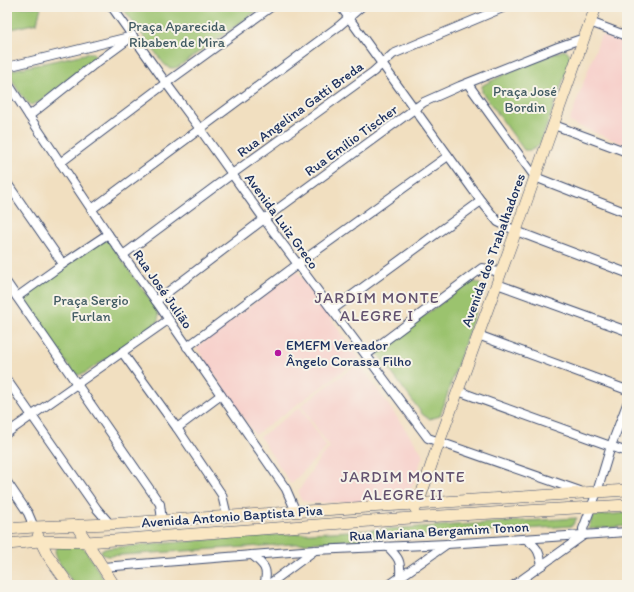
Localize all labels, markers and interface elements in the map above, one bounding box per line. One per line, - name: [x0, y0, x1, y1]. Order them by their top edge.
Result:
- park label: Praça Aparecida Ribaben de Mira: [128, 18, 227, 51]
- street label: Rua Angelina Gatti Breda: [234, 57, 367, 161]
- park label: Praça José Bordin: [493, 83, 557, 116]
- street label: Rua Emílio Tischer: [301, 101, 402, 180]
- street label: Avenida Luiz Greco: [241, 170, 322, 273]
- street label: Avenida dos Trabalhadores: [458, 171, 529, 329]
- street label: Rua José Julião: [129, 247, 196, 332]
- district label: JARDIM MONTE ALEGRE I: [315, 288, 439, 325]
- park label: Praça Sergio Furlan: [53, 292, 129, 325]
- place label: EMEFM Vereador Ângelo Corassa Filho: [286, 337, 411, 370]
- marker: EMEFM Vereador Ângelo Corassa Filho: [273, 348, 283, 358]
- district label: JARDIM MONTE ALEGRE II: [341, 467, 465, 504]
- street label: Avenida Antonio Baptista Piva: [141, 502, 323, 531]
- street label: Rua Mariana Bergamim Tonon: [349, 518, 530, 545]

